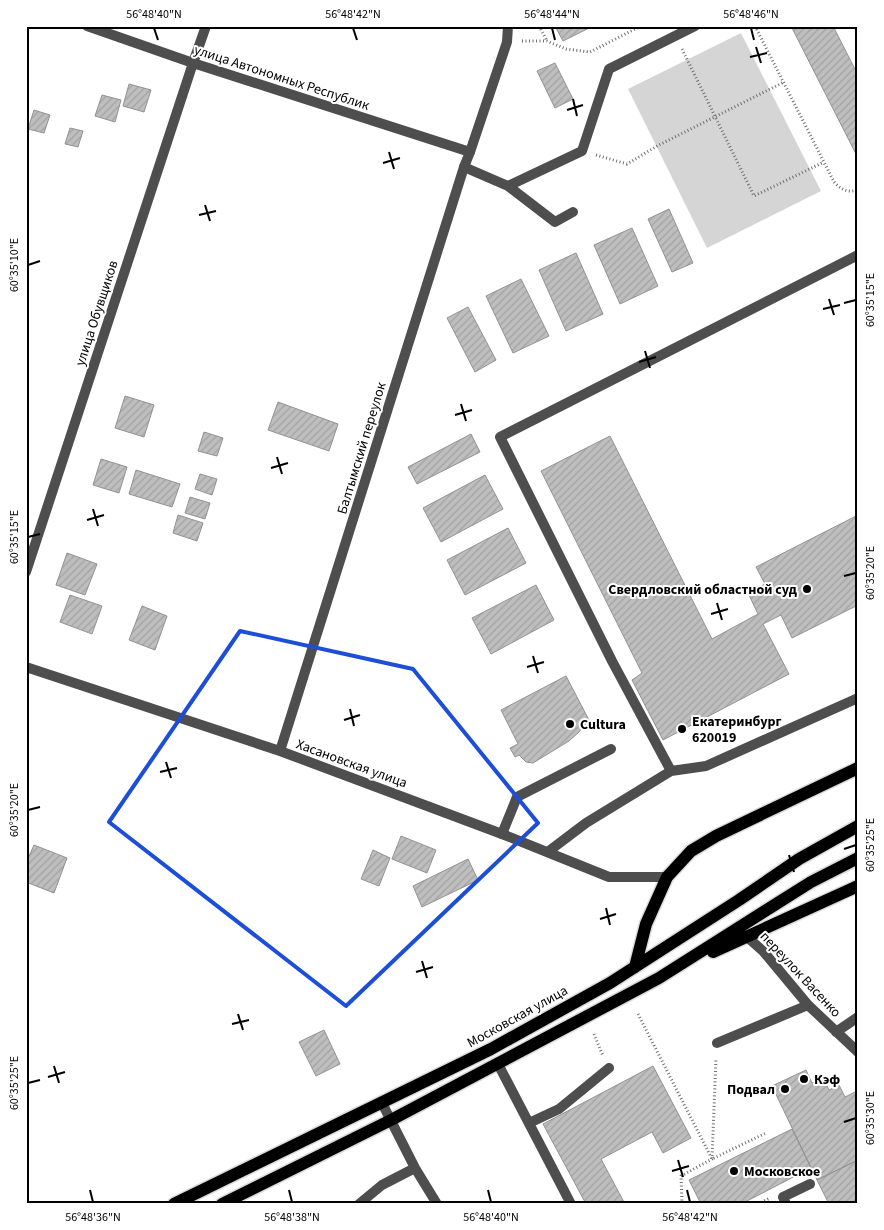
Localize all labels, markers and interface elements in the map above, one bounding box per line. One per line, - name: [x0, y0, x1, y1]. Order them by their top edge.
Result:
- text: 56°48'40"N: [126, 6, 182, 23]
- text: 56°48'42"N: [325, 6, 381, 23]
- text: 56°48'44"N: [524, 6, 580, 23]
- text: 56°48'46"N: [723, 6, 779, 23]
- street label: улица Автономных Республик: [191, 40, 372, 116]
- text: 60°35'10"E: [6, 238, 23, 292]
- street label: улица Обувщиков: [70, 258, 123, 369]
- text: 60°35'15"E: [862, 273, 879, 327]
- street label: Балтымский переулок: [332, 380, 392, 517]
- text: 60°35'15"E: [6, 510, 23, 564]
- text: 60°35'20"E: [862, 546, 879, 600]
- place label: Свердловский областной суд: [608, 580, 798, 600]
- marker: Свердловский областной суд: [801, 583, 813, 595]
- place label: Екатеринбург 620019: [692, 712, 782, 748]
- place label: Cultura: [580, 715, 626, 735]
- marker: Cultura: [564, 718, 576, 730]
- marker: Екатеринбург 620019: [676, 723, 688, 735]
- street label: Хасановская улица: [293, 735, 410, 793]
- text: 60°35'20"E: [6, 783, 23, 837]
- text: 60°35'25"E: [862, 818, 879, 872]
- street label: переулок Васенко: [755, 927, 845, 1022]
- street label: Московская улица: [463, 981, 572, 1053]
- text: 60°35'25"E: [6, 1056, 23, 1110]
- place label: Кэф: [814, 1070, 840, 1090]
- marker: Кэф: [798, 1073, 810, 1085]
- place label: Подвал: [727, 1080, 775, 1100]
- marker: Подвал: [779, 1083, 791, 1095]
- text: 60°35'30"E: [862, 1091, 879, 1145]
- place label: Московское: [744, 1162, 820, 1182]
- marker: Московское: [728, 1165, 740, 1177]
- text: 56°48'36"N: [65, 1209, 121, 1226]
- text: 56°48'38"N: [264, 1209, 320, 1226]
- text: 56°48'40"N: [463, 1209, 519, 1226]
- text: 56°48'42"N: [662, 1209, 718, 1226]

